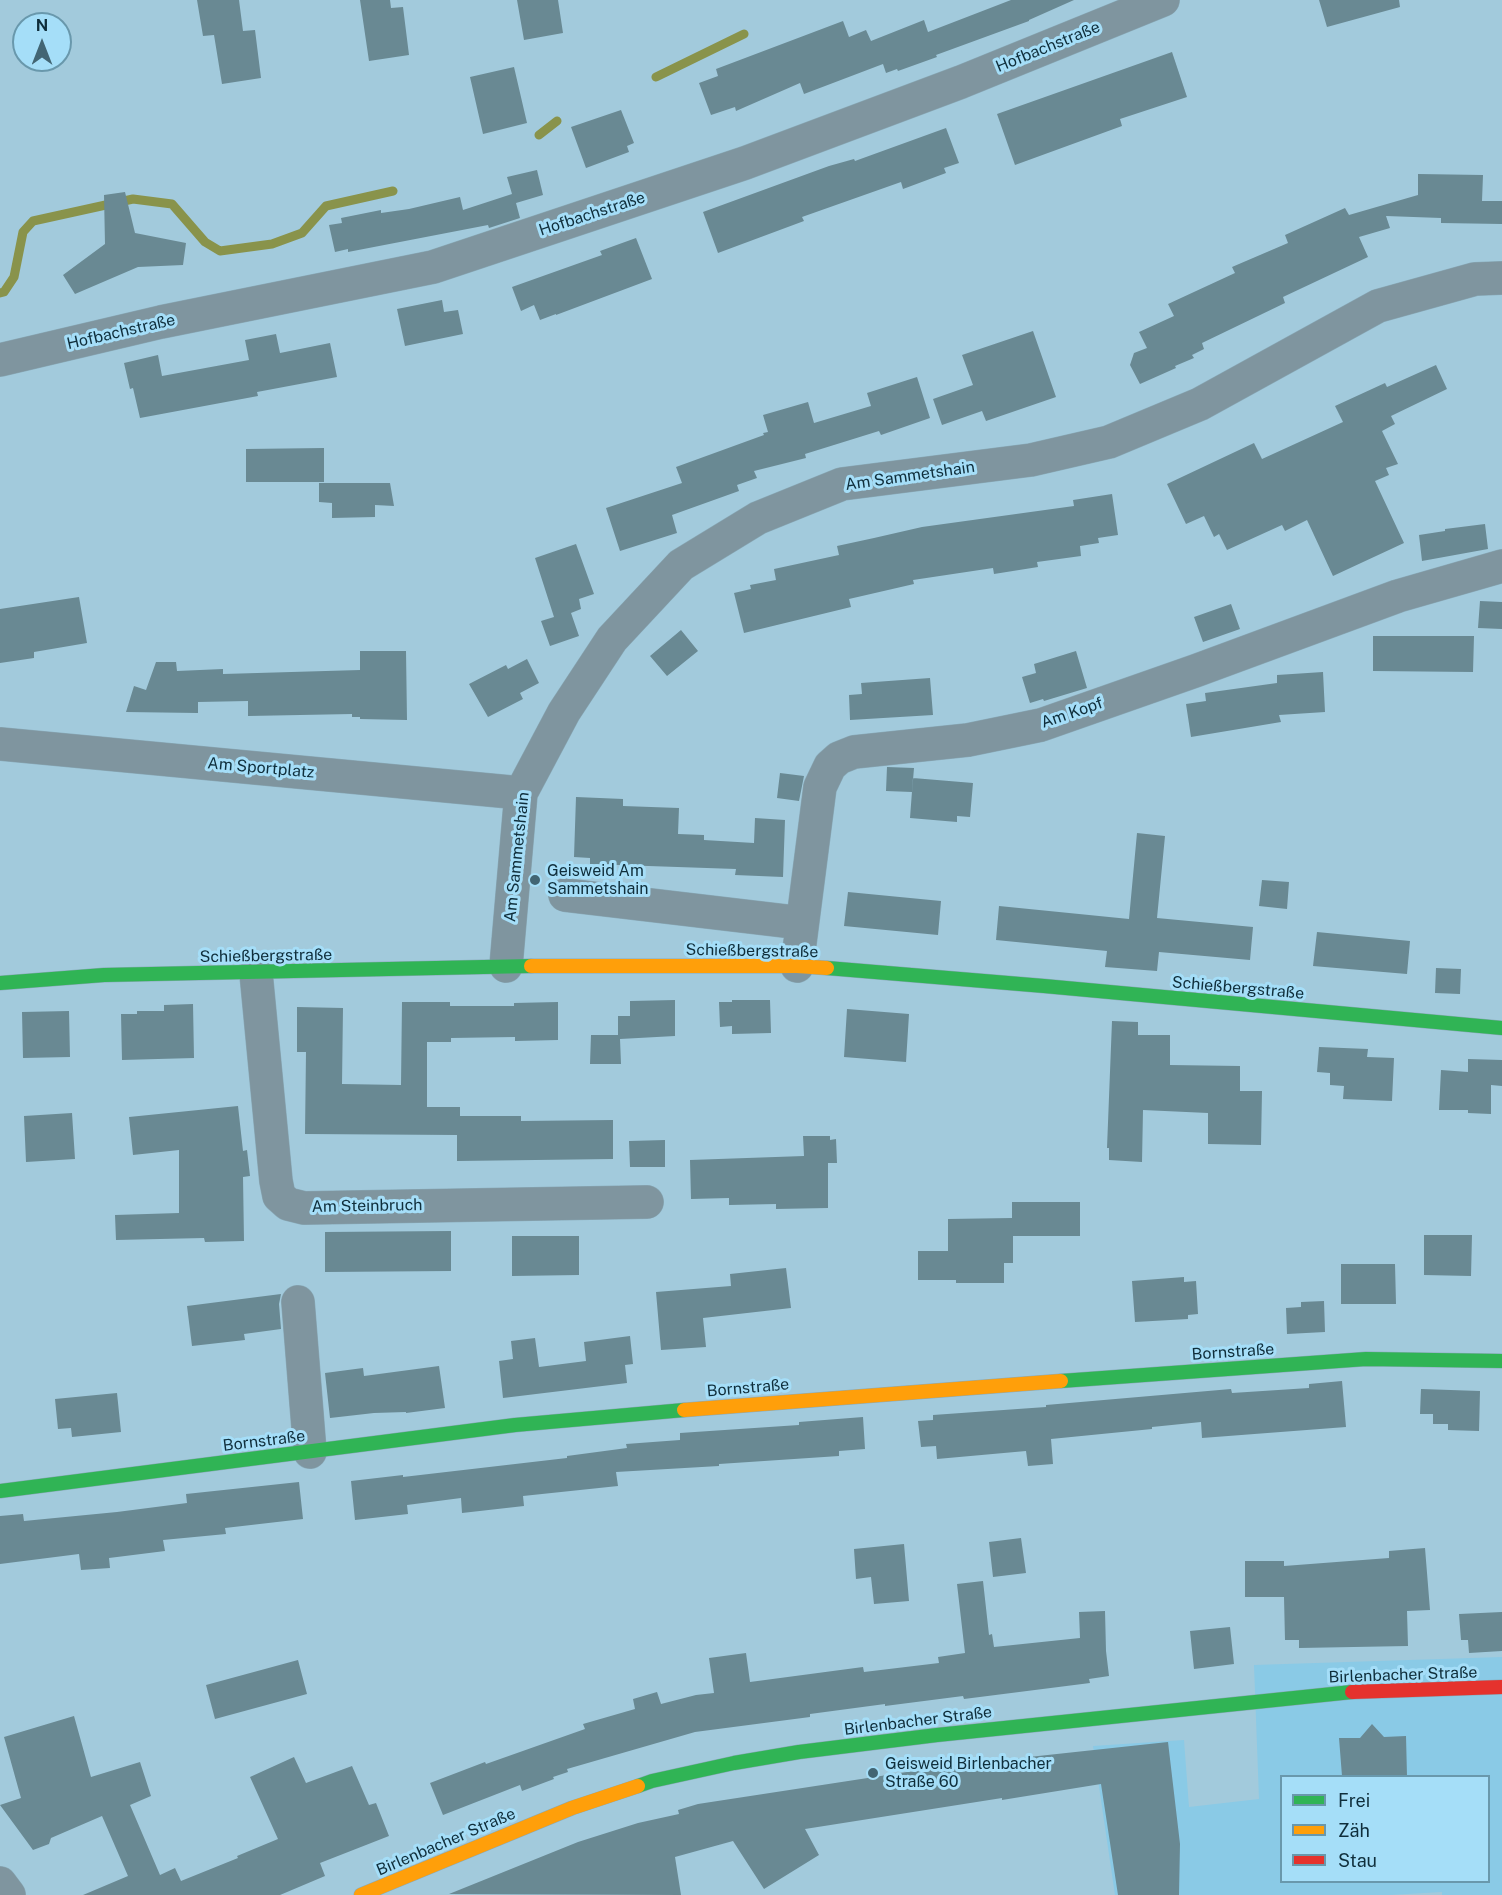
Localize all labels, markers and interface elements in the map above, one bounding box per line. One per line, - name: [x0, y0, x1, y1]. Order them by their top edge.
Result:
- north arrow: [12, 12, 72, 72]
- text: N: [36, 16, 48, 35]
- street label: Hofbachstraße: [993, 17, 1103, 77]
- street label: Hofbachstraße: [536, 188, 648, 240]
- street label: Hofbachstraße: [65, 310, 177, 354]
- street label: Am Sammetshain: [844, 457, 976, 495]
- street label: Am Kopf: [1039, 693, 1105, 733]
- street label: Am Sportplatz: [207, 754, 315, 782]
- street label: Am Sammetshain: [501, 791, 533, 923]
- place label: Geisweid Am Sammetshain: [547, 861, 649, 899]
- marker: Geisweid Am Sammetshain: [528, 873, 542, 887]
- street label: Schießbergstraße: [685, 940, 819, 962]
- street label: Schießbergstraße: [199, 945, 333, 967]
- street label: Schießbergstraße: [1171, 973, 1305, 1003]
- street label: Am Steinbruch: [311, 1195, 423, 1217]
- street label: Bornstraße: [1191, 1340, 1275, 1364]
- street label: Bornstraße: [706, 1375, 790, 1401]
- street label: Bornstraße: [222, 1426, 306, 1456]
- street label: Birlenbacher Straße: [1328, 1663, 1478, 1687]
- street label: Birlenbacher Straße: [843, 1702, 993, 1740]
- place label: Geisweid Birlenbacher Straße 60: [885, 1754, 1052, 1792]
- marker: Geisweid Birlenbacher Straße 60: [866, 1766, 880, 1780]
- legend: [1280, 1775, 1490, 1883]
- text: Frei: [1338, 1790, 1370, 1811]
- street label: Birlenbacher Straße: [374, 1804, 518, 1880]
- text: Zäh: [1338, 1820, 1370, 1841]
- text: Stau: [1338, 1850, 1377, 1871]

